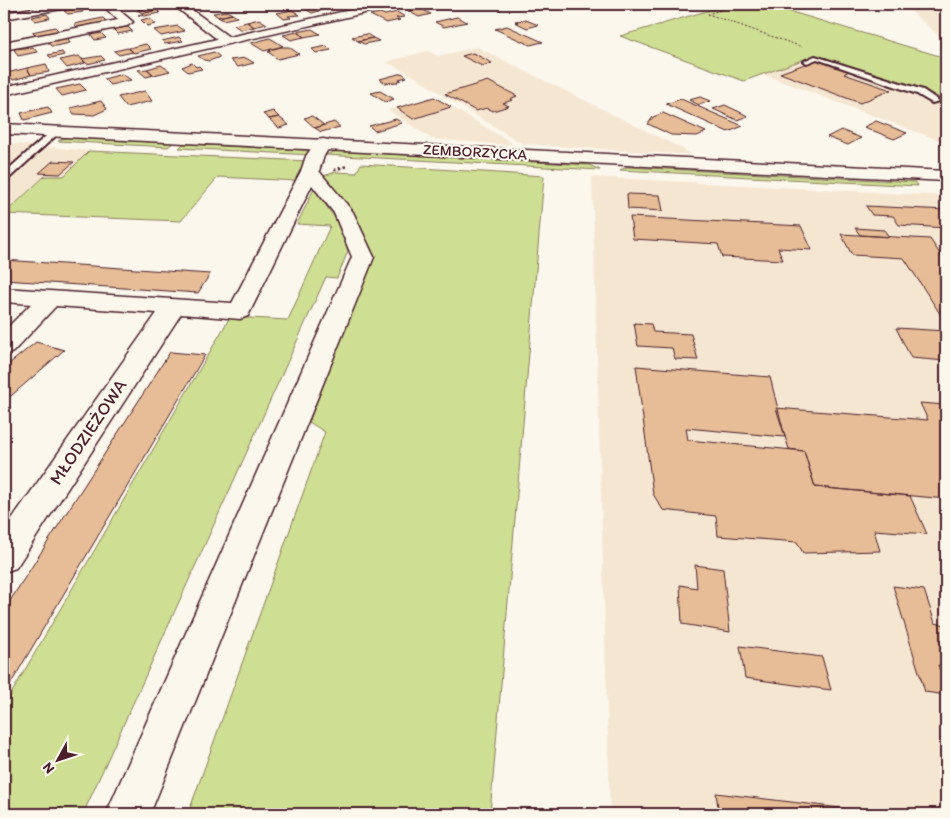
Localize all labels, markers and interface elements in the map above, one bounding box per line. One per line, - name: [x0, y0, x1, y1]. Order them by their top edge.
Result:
- street label: ZEMBORZYCKA: [422, 140, 528, 164]
- street label: MŁODZIEŻOWA: [45, 375, 132, 489]
- north arrow: [32, 736, 82, 786]
- text: N: [39, 759, 58, 777]

